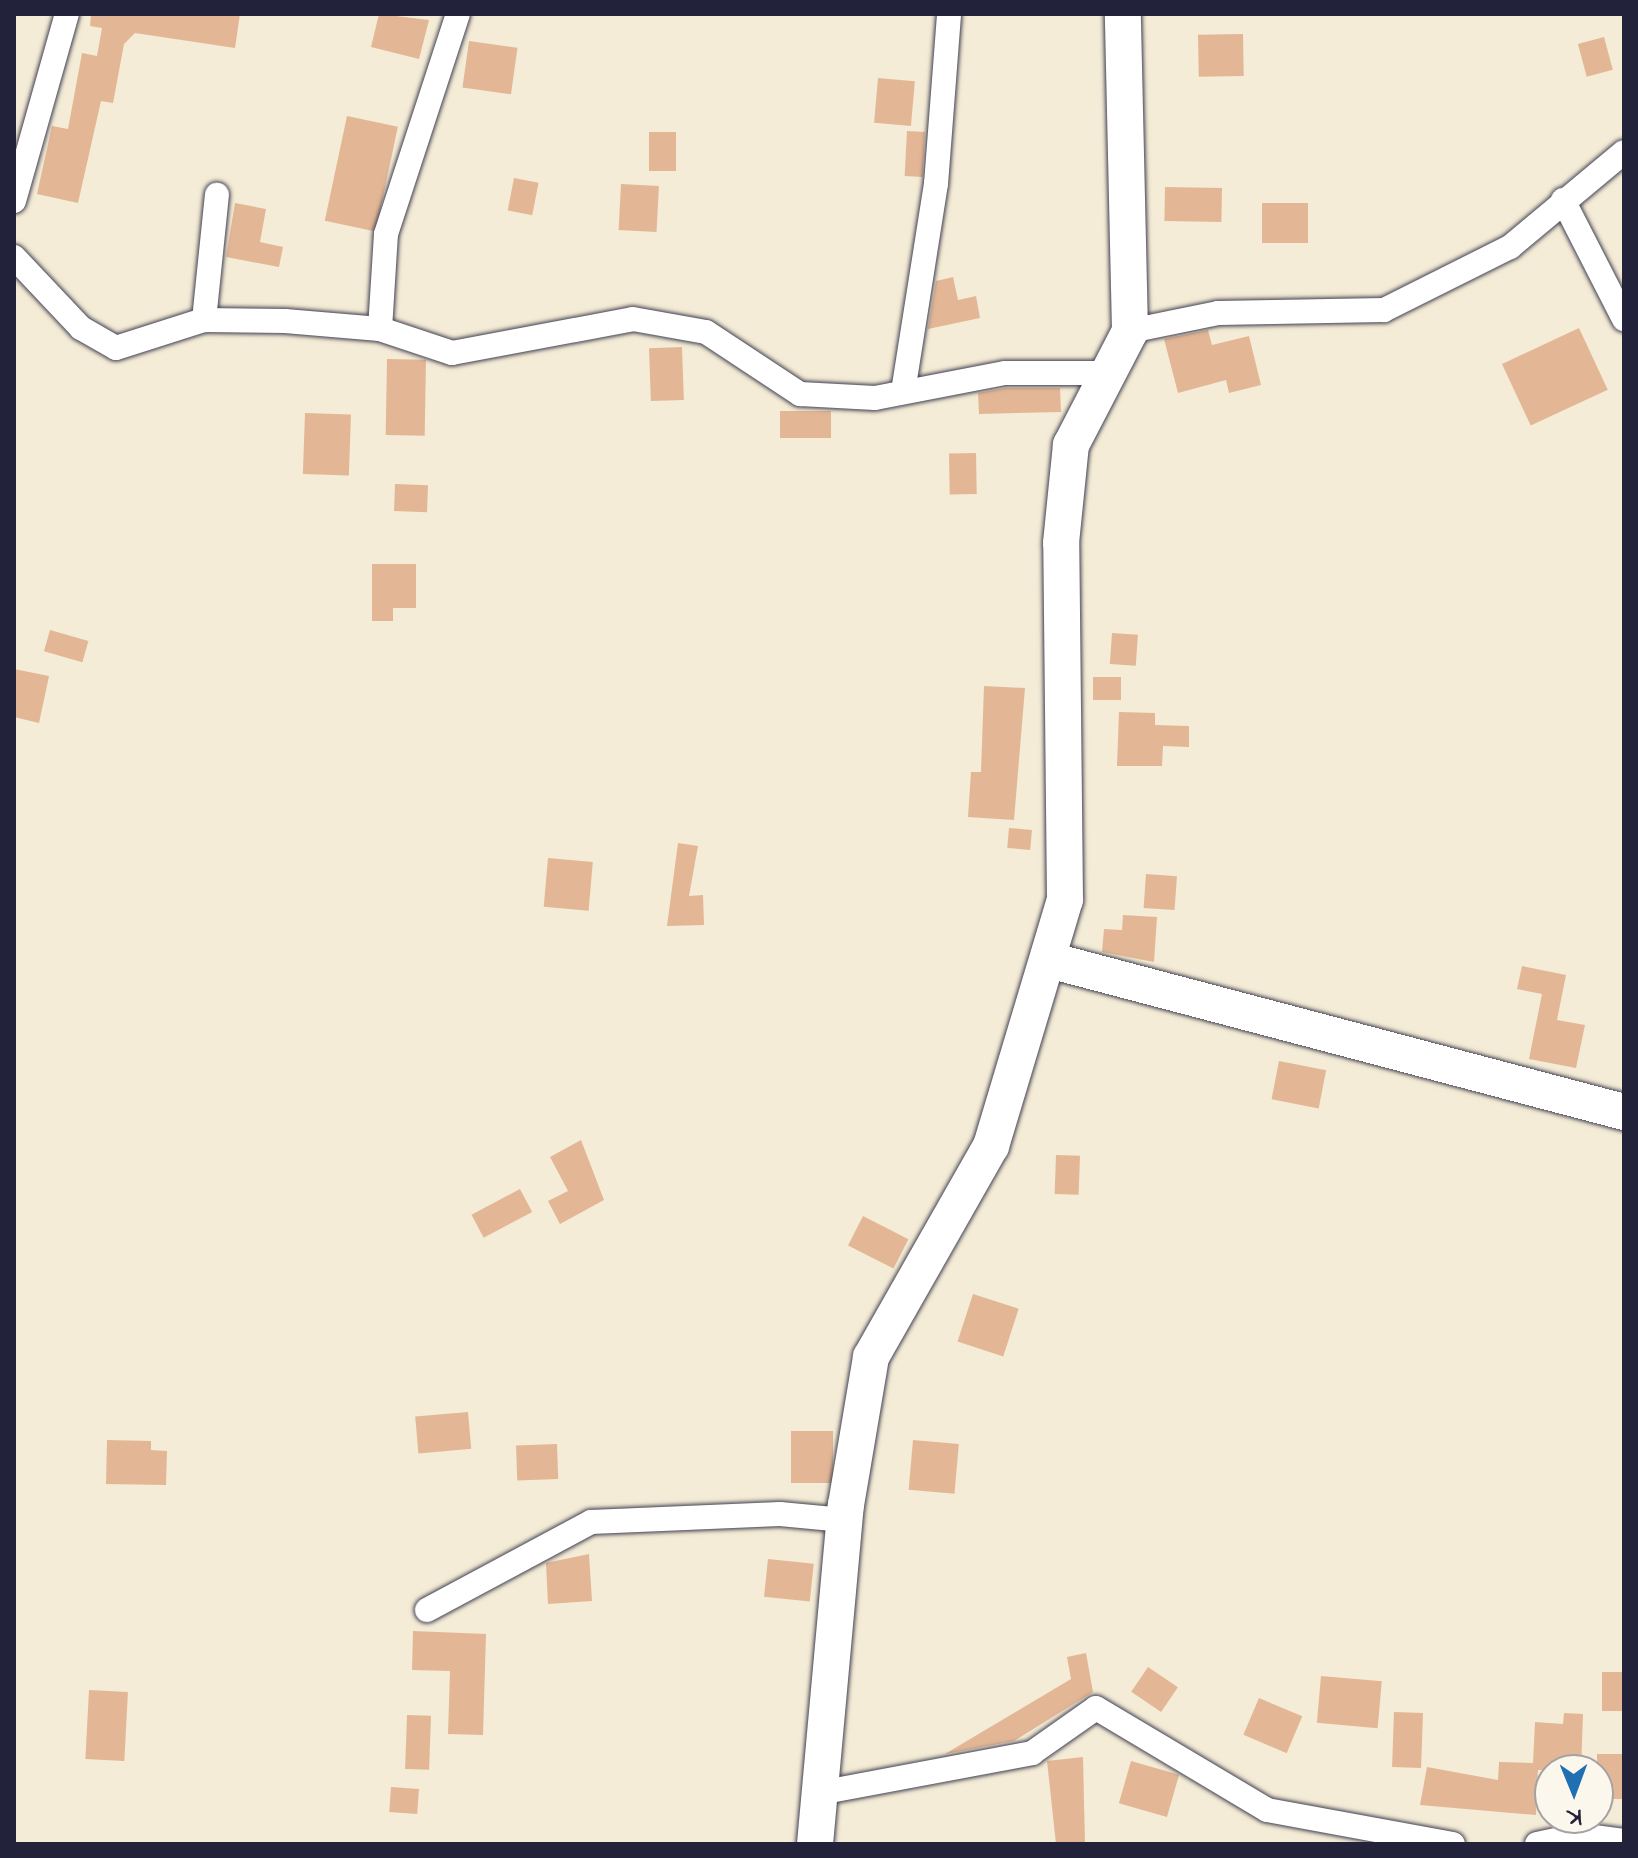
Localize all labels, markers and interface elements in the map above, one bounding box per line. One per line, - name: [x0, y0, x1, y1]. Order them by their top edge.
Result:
- north arrow: [1534, 1754, 1614, 1834]
- text: K: [1566, 1802, 1582, 1830]

